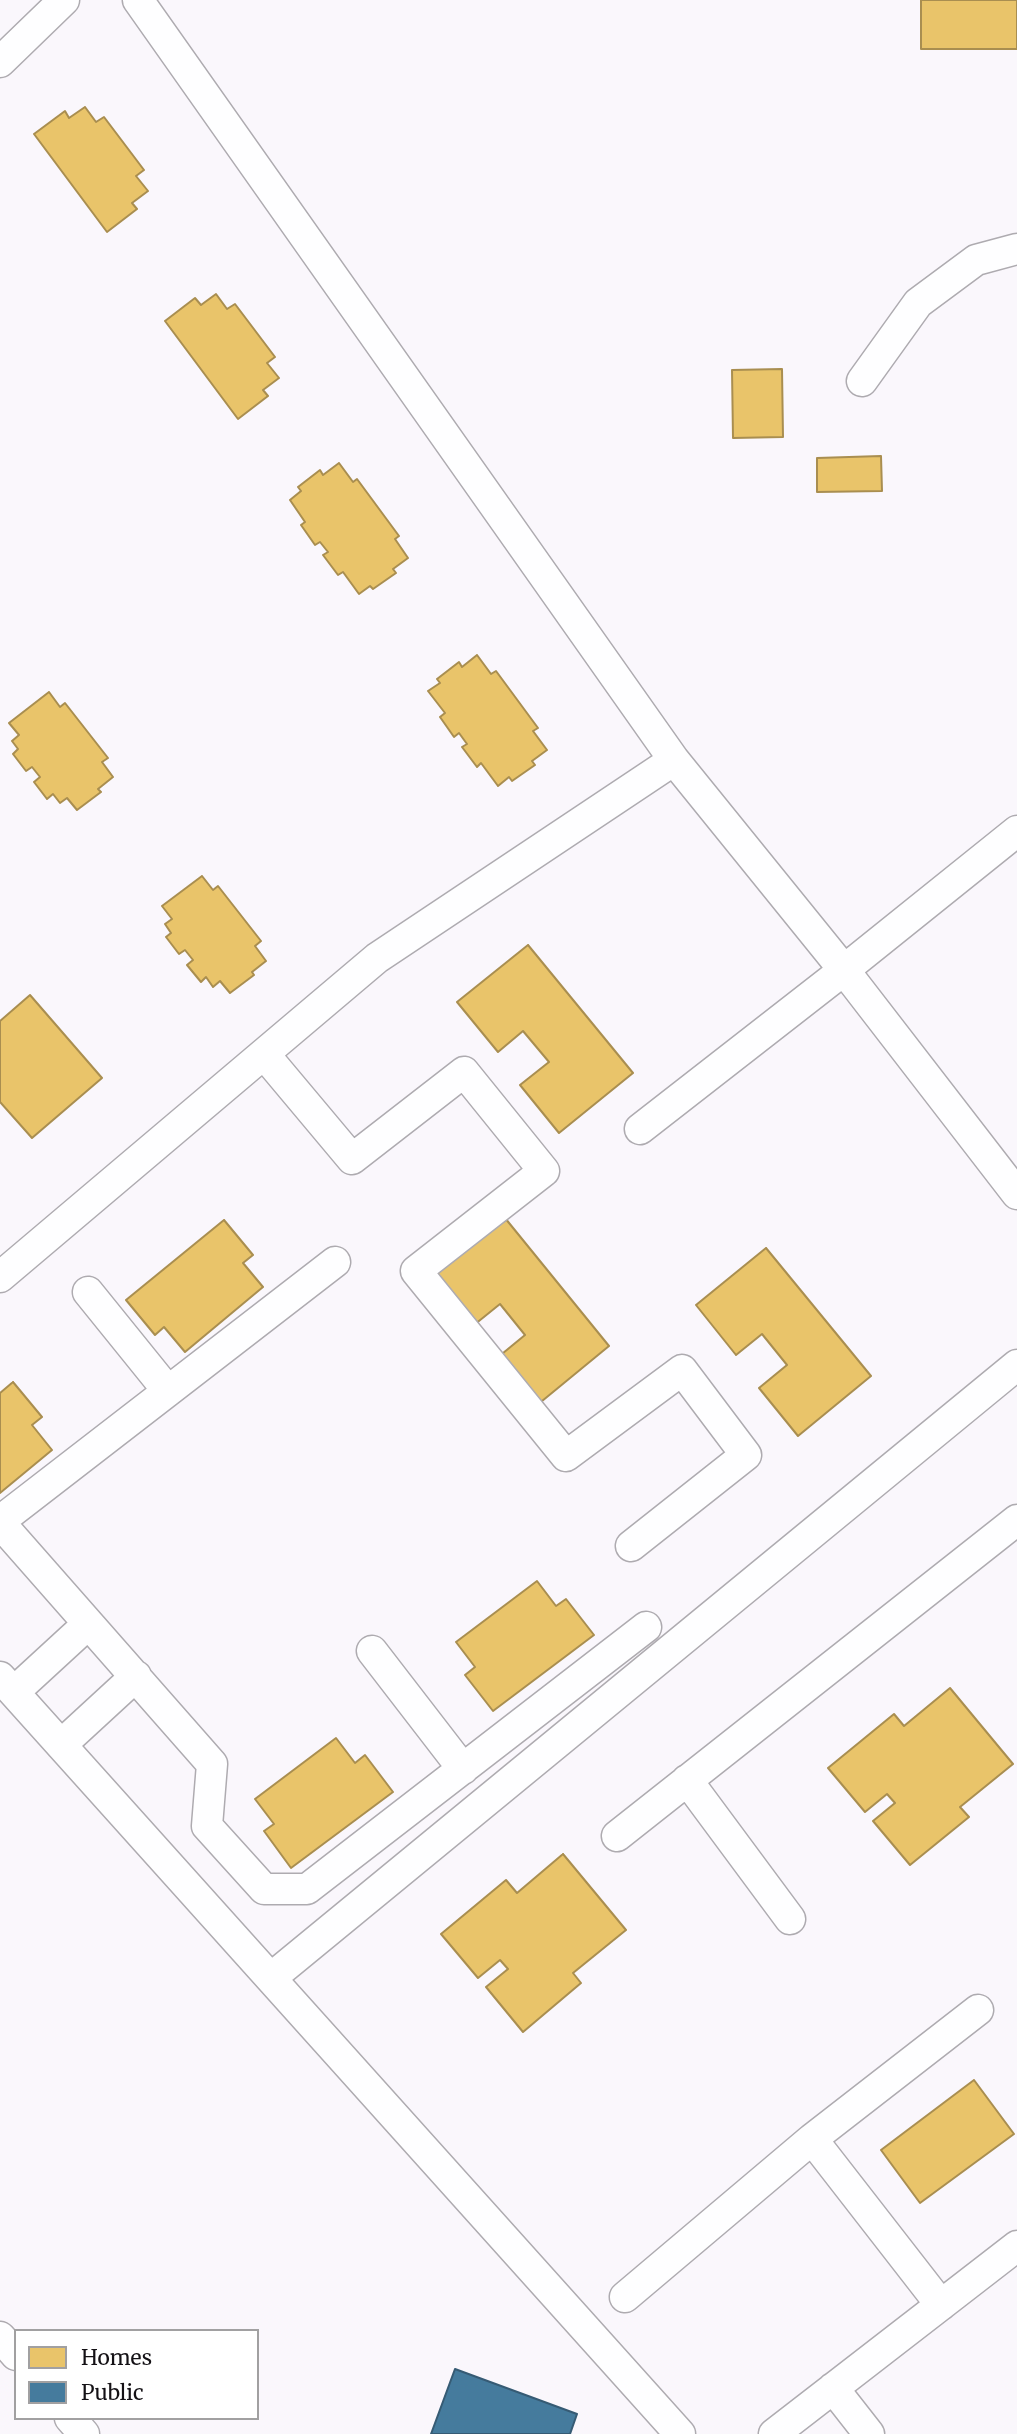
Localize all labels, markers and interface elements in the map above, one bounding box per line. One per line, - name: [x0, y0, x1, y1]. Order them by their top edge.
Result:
- legend: [14, 2329, 259, 2420]
- text: Homes: [81, 2344, 152, 2371]
- text: Public: [81, 2379, 144, 2406]

